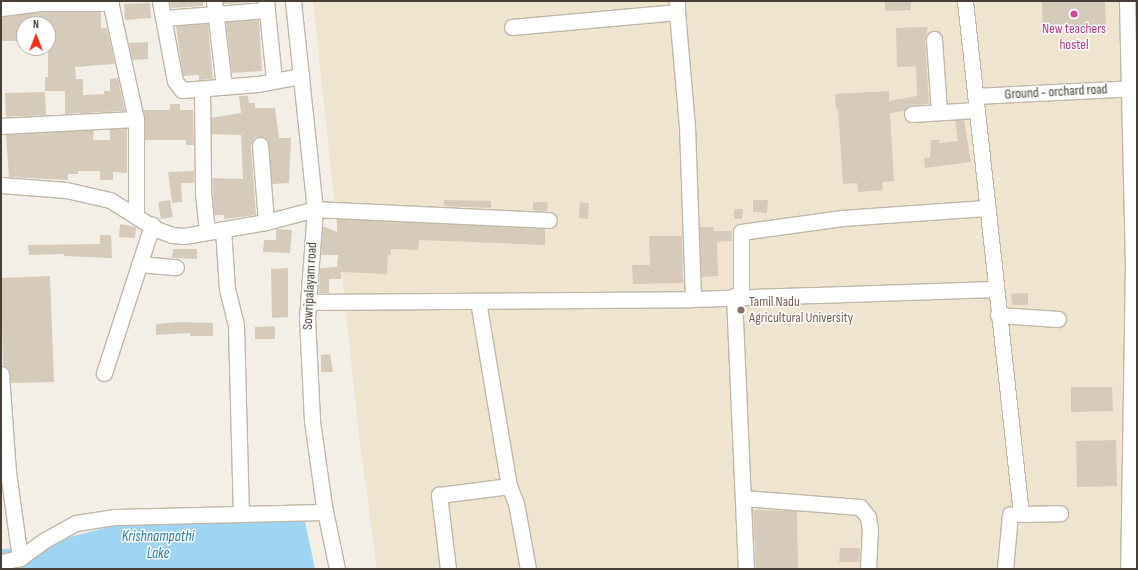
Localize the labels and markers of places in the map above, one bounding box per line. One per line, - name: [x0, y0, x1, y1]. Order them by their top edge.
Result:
- marker: New teachers hostel: [1069, 9, 1079, 19]
- place label: New teachers hostel: [1042, 21, 1106, 54]
- place label: Tamil Nadu Agricultural University: [749, 294, 853, 326]
- marker: Tamil Nadu Agricultural University: [736, 305, 746, 315]

